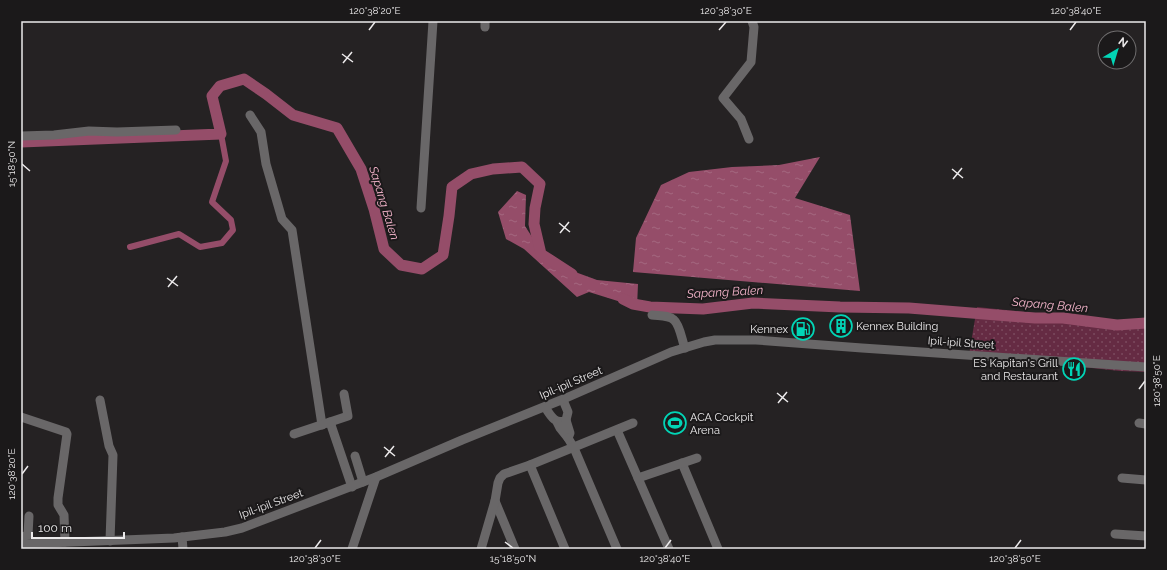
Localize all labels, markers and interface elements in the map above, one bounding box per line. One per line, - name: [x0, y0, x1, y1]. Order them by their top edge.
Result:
- text: 120°38'20"E: [349, 5, 401, 16]
- text: 120°38'30"E: [700, 5, 752, 16]
- text: 120°38'40"E: [1051, 5, 1101, 16]
- north arrow: [1097, 30, 1137, 70]
- text: N: [1116, 35, 1130, 50]
- text: 15°18'50"N: [6, 141, 17, 187]
- water label: Sapang Balen: [366, 163, 402, 242]
- water label: Sapang Balen: [685, 283, 764, 301]
- water label: Sapang Balen: [1010, 295, 1089, 315]
- building icon: Kennex Building: [828, 313, 854, 339]
- fuel station icon: Kennex: [790, 316, 816, 342]
- place label: Kennex Building: [856, 320, 938, 333]
- place label: Kennex: [750, 323, 788, 336]
- street label: Ipil-ipil Street: [927, 334, 995, 352]
- text: 120°38'50"E: [1151, 355, 1162, 407]
- restaurant icon: ES Kapitan's Grill and Restaurant: [1061, 356, 1087, 382]
- place label: ES Kapitan's Grill and Restaurant: [973, 357, 1058, 383]
- street label: Ipil-ipil Street: [538, 364, 605, 402]
- sports icon: ACA Cockpit Arena: [662, 410, 688, 436]
- place label: ACA Cockpit Arena: [690, 411, 754, 437]
- text: 120°38'20"E: [6, 448, 17, 500]
- street label: Ipil-ipil Street: [237, 486, 305, 522]
- scale bar: [32, 514, 124, 540]
- text: 100 m: [38, 521, 72, 535]
- text: 120°38'30"E: [289, 553, 341, 564]
- text: 15°18'50"N: [490, 553, 536, 564]
- text: 120°38'40"E: [640, 553, 690, 564]
- text: 120°38'50"E: [989, 553, 1041, 564]

